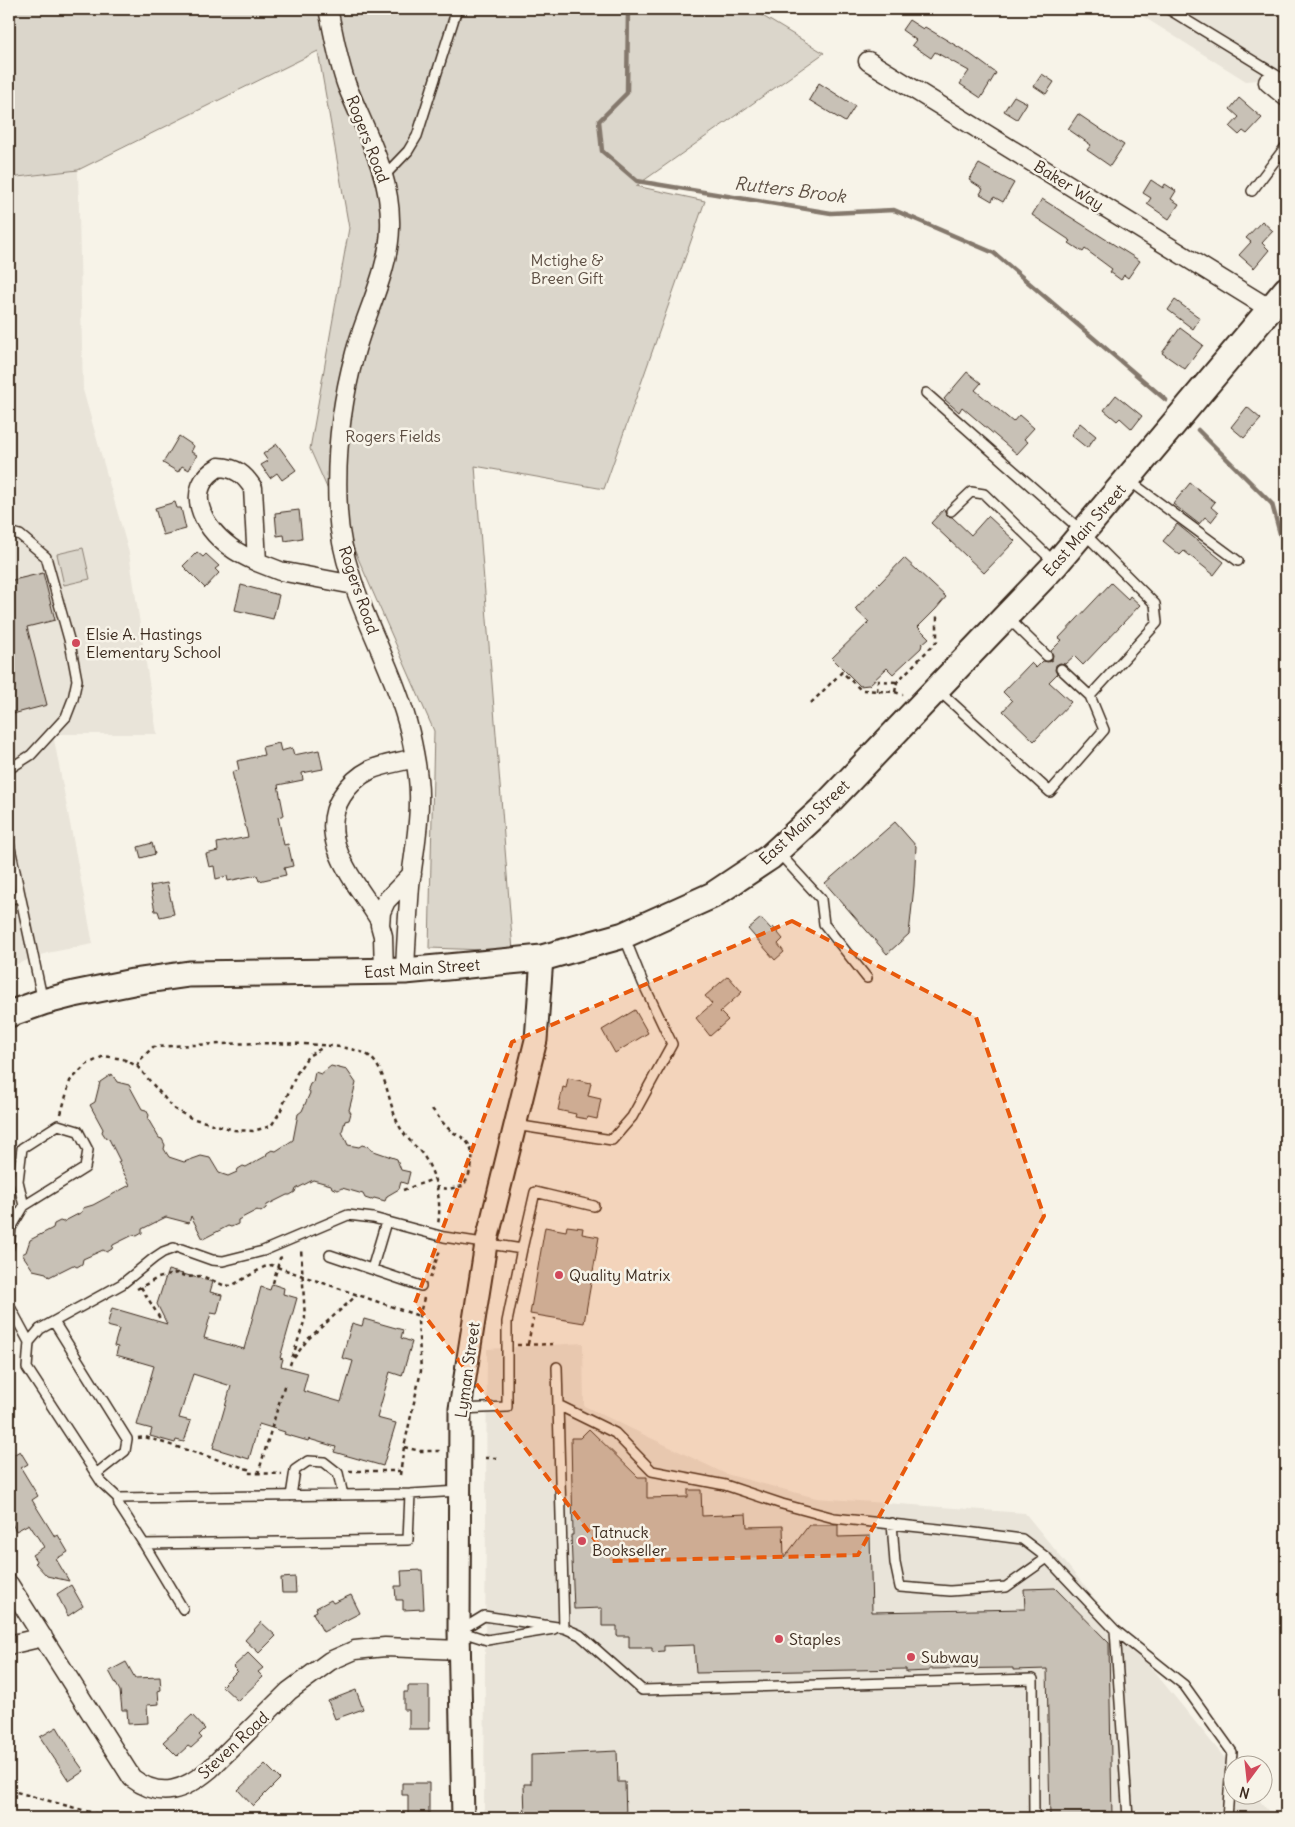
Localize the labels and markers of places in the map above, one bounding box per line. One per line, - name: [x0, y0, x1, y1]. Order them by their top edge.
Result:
- place label: Elsie A. Hastings Elementary School: [86, 624, 221, 662]
- marker: Elsie A. Hastings Elementary School: [70, 637, 82, 649]
- place label: Quality Matrix: [569, 1265, 670, 1285]
- marker: Quality Matrix: [553, 1269, 565, 1281]
- place label: Tatnuck Bookseller: [592, 1522, 667, 1560]
- marker: Tatnuck Bookseller: [576, 1535, 588, 1547]
- place label: Staples: [789, 1629, 841, 1649]
- marker: Staples: [773, 1633, 785, 1645]
- place label: Subway: [921, 1647, 979, 1667]
- marker: Subway: [905, 1651, 917, 1663]

